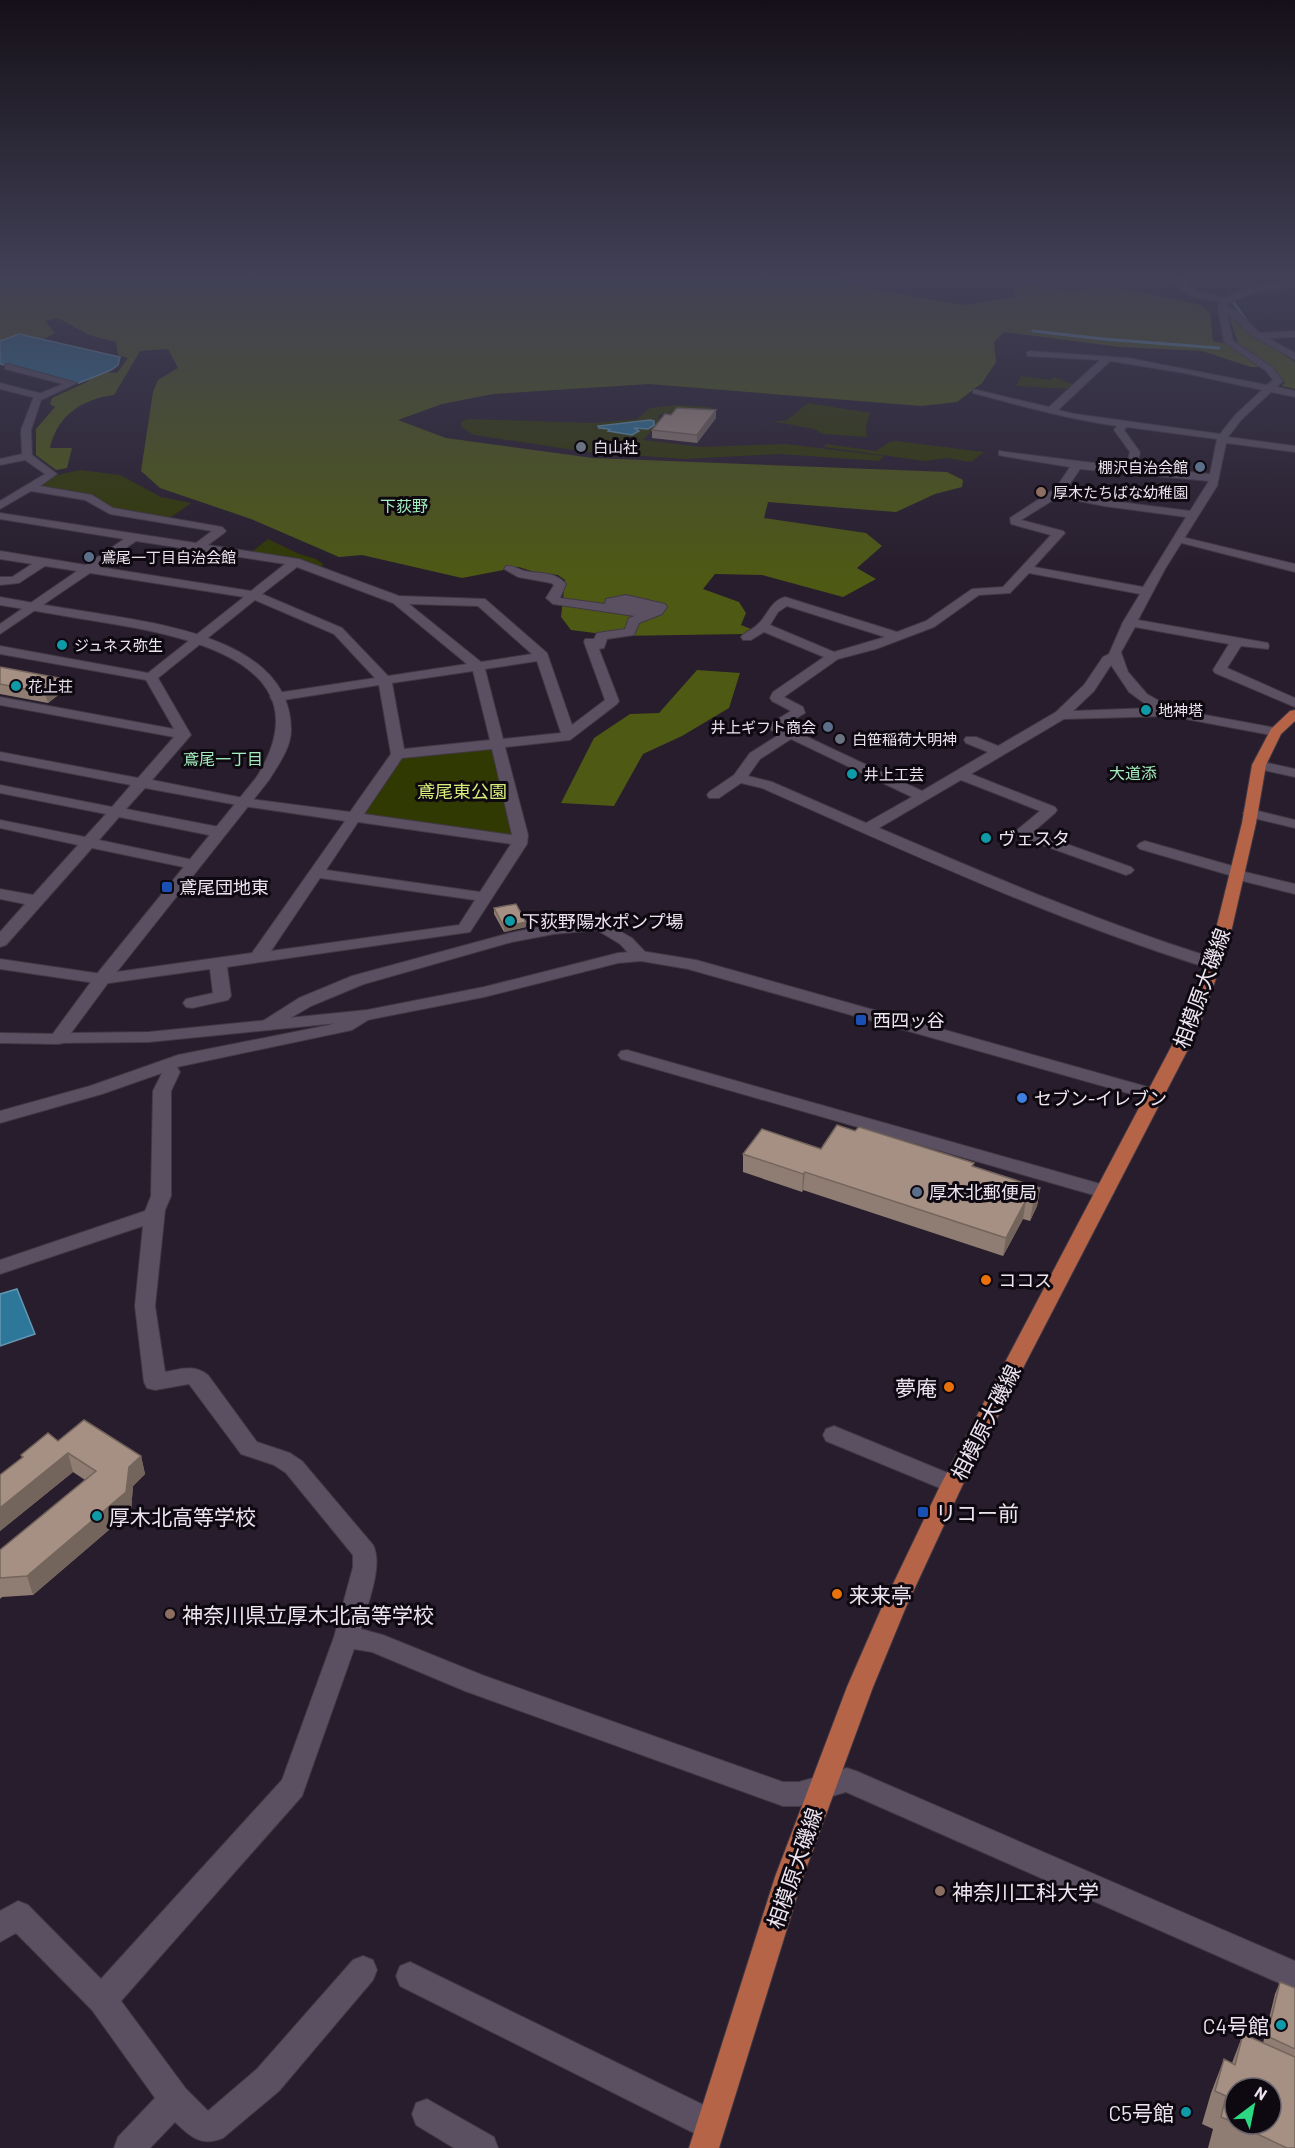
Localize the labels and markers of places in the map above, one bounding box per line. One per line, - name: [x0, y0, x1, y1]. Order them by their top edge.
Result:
- place label: 白山社: [593, 438, 638, 456]
- marker: 白山社: [574, 440, 588, 454]
- place label: 棚沢自治会館: [1098, 458, 1188, 476]
- marker: 棚沢自治会館: [1193, 460, 1207, 474]
- place label: 厚木たちばな幼稚園: [1053, 483, 1188, 501]
- marker: 厚木たちばな幼稚園: [1034, 485, 1048, 499]
- place label: 鳶尾一丁目自治会館: [101, 548, 236, 566]
- marker: 鳶尾一丁目自治会館: [82, 550, 96, 564]
- place label: ジュネス弥生: [74, 636, 163, 654]
- marker: ジュネス弥生: [55, 638, 69, 652]
- place label: 花上荘: [28, 677, 73, 695]
- marker: 花上荘: [9, 679, 23, 693]
- place label: 地神塔: [1158, 701, 1203, 719]
- marker: 地神塔: [1139, 703, 1153, 717]
- place label: 井上ギフト商会: [711, 718, 816, 736]
- marker: 井上ギフト商会: [821, 720, 835, 734]
- place label: 白笹稲荷大明神: [852, 730, 957, 748]
- marker: 白笹稲荷大明神: [833, 732, 847, 746]
- place label: 井上工芸: [864, 765, 924, 783]
- marker: 井上工芸: [845, 767, 859, 781]
- place label: ヴェスタ: [998, 827, 1070, 849]
- marker: ヴェスタ: [979, 831, 993, 845]
- place label: 鳶尾団地東: [179, 876, 269, 898]
- marker: 鳶尾団地東: [160, 880, 174, 894]
- place label: 下荻野陽水ポンプ場: [522, 910, 683, 932]
- marker: 下荻野陽水ポンプ場: [503, 914, 517, 928]
- place label: 西四ッ谷: [873, 1009, 945, 1031]
- marker: 西四ッ谷: [854, 1013, 868, 1027]
- place label: セブン-イレブン: [1034, 1087, 1167, 1109]
- marker: セブン-イレブン: [1015, 1091, 1029, 1105]
- place label: 厚木北郵便局: [929, 1181, 1037, 1203]
- marker: 厚木北郵便局: [910, 1185, 924, 1199]
- place label: ココス: [998, 1269, 1052, 1291]
- marker: ココス: [979, 1273, 993, 1287]
- place label: 夢庵: [895, 1375, 937, 1400]
- marker: 夢庵: [942, 1380, 956, 1394]
- place label: リコー前: [935, 1500, 1019, 1525]
- place label: 厚木北高等学校: [109, 1504, 256, 1529]
- marker: リコー前: [916, 1505, 930, 1519]
- marker: 厚木北高等学校: [90, 1509, 104, 1523]
- place label: 来来亭: [849, 1582, 912, 1607]
- marker: 来来亭: [830, 1587, 844, 1601]
- place label: 神奈川県立厚木北高等学校: [182, 1602, 434, 1627]
- marker: 神奈川県立厚木北高等学校: [163, 1607, 177, 1621]
- place label: 神奈川工科大学: [952, 1879, 1099, 1904]
- marker: 神奈川工科大学: [933, 1884, 947, 1898]
- place label: C4号館: [1203, 2013, 1269, 2038]
- marker: C4号館: [1274, 2018, 1288, 2032]
- place label: C5号館: [1108, 2100, 1174, 2125]
- marker: C5号館: [1179, 2105, 1193, 2119]

